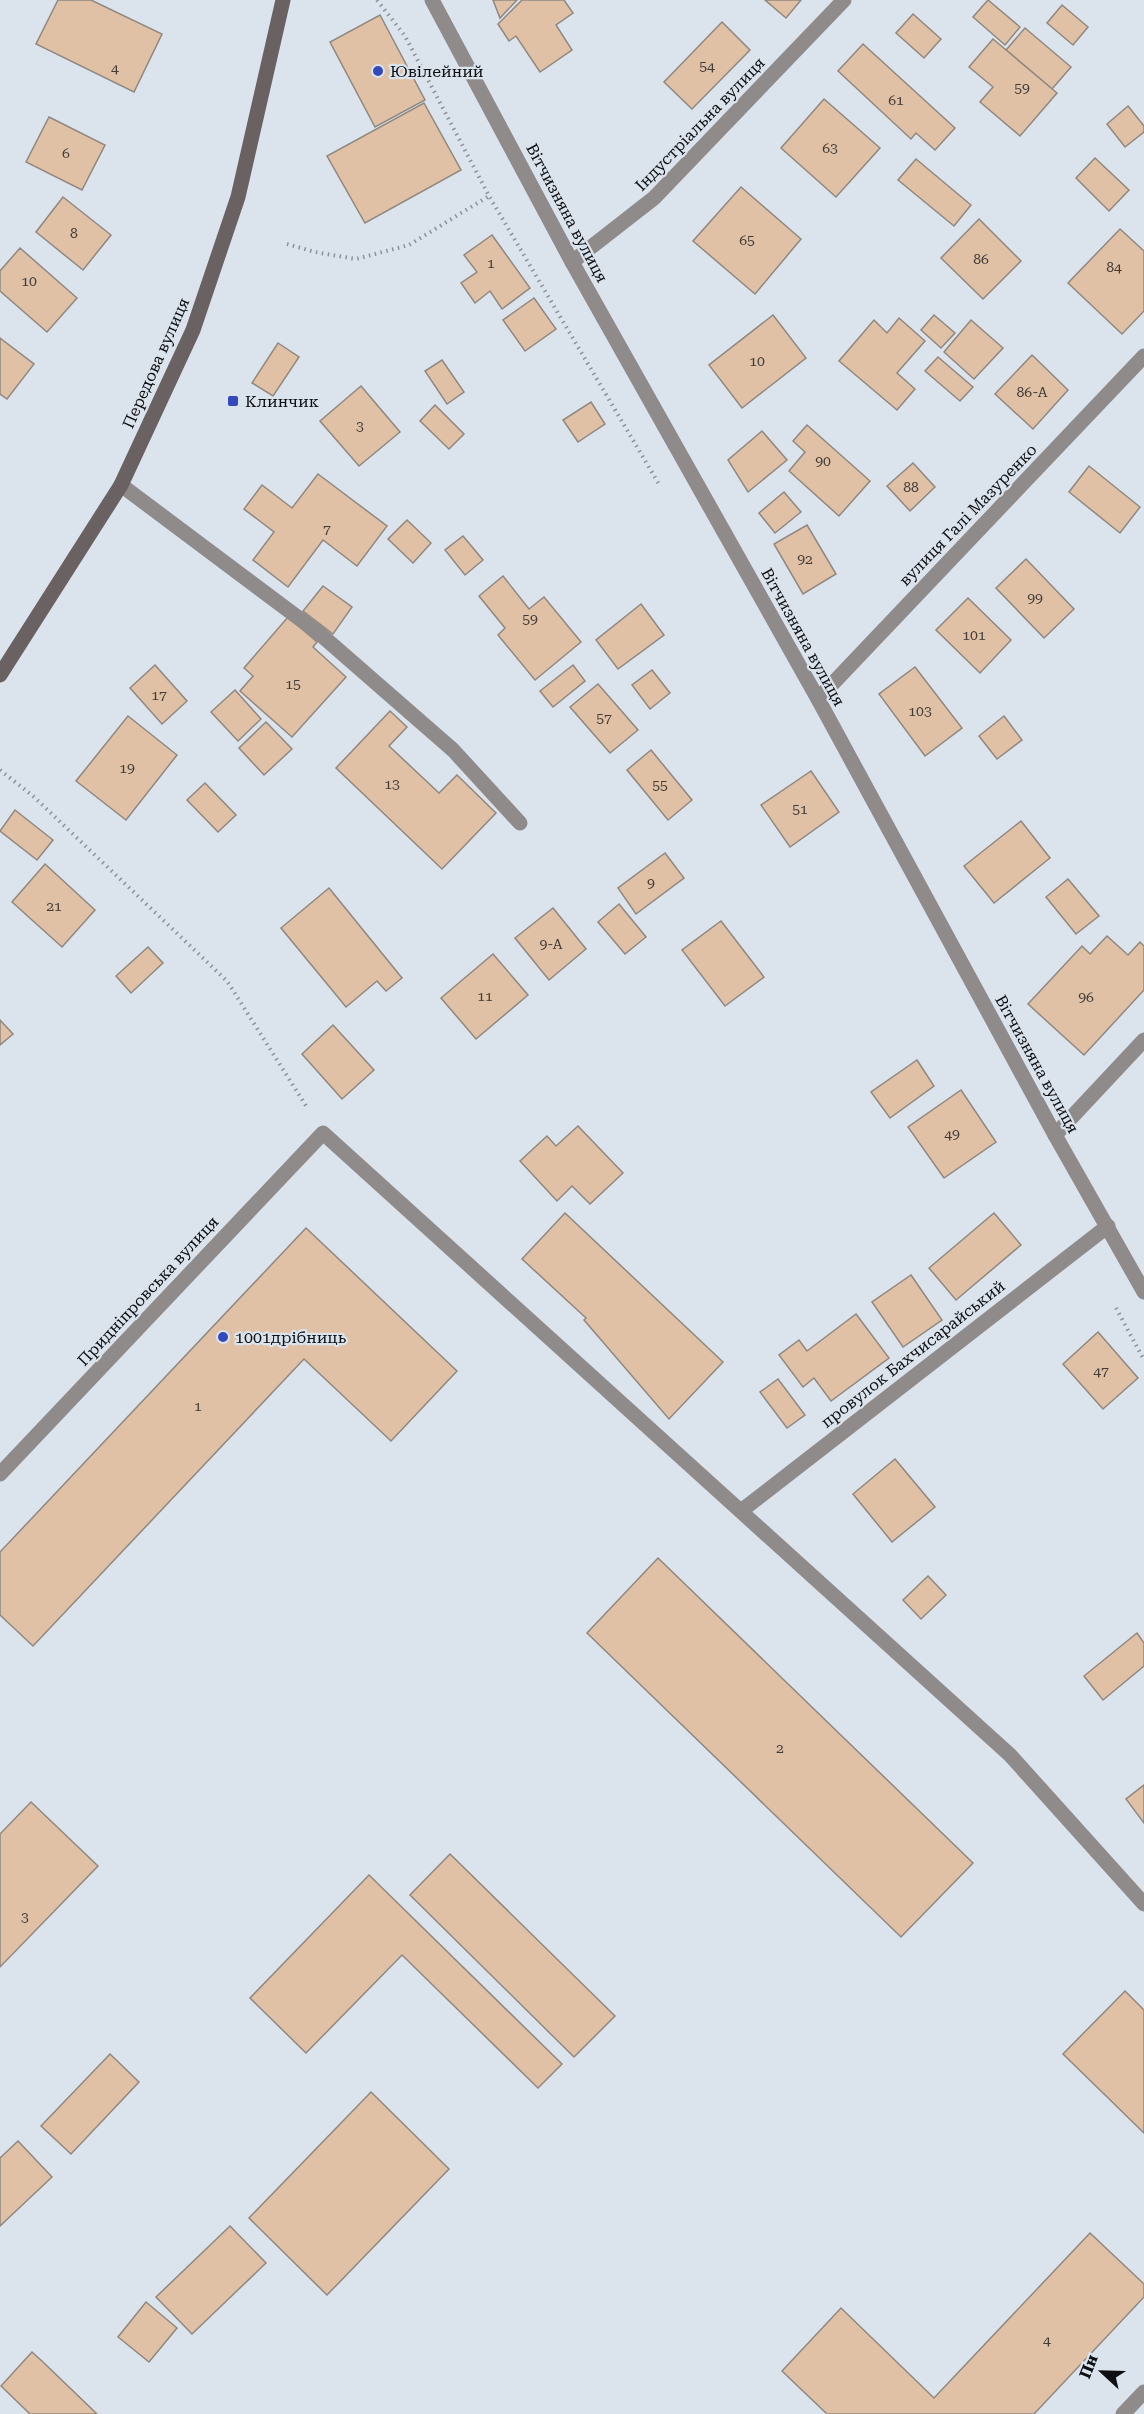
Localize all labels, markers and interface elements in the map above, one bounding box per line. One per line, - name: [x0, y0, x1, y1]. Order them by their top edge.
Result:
- street label: Індустріальна вулиця: [631, 53, 769, 195]
- house number: 54: [699, 58, 715, 74]
- house number: 4: [111, 60, 119, 76]
- place label: Ювілейний: [390, 62, 484, 81]
- marker: Ювілейний: [371, 64, 385, 78]
- house number: 59: [1014, 80, 1030, 96]
- house number: 61: [888, 92, 904, 108]
- street label: Вітчизняна вулиця: [522, 140, 612, 286]
- house number: 63: [822, 140, 838, 156]
- house number: 6: [62, 145, 70, 161]
- house number: 8: [70, 225, 78, 241]
- house number: 65: [739, 232, 755, 248]
- house number: 86: [973, 251, 989, 267]
- house number: 1: [487, 255, 495, 271]
- house number: 84: [1106, 259, 1122, 275]
- house number: 10: [21, 273, 37, 289]
- street label: Передова вулиця: [119, 295, 193, 431]
- house number: 10: [749, 353, 765, 369]
- house number: 86-А: [1016, 384, 1048, 400]
- place label: Клинчик: [245, 392, 319, 411]
- marker: Клинчик: [226, 394, 240, 408]
- house number: 3: [356, 418, 364, 434]
- street label: вулиця Галі Мазуренко: [895, 440, 1041, 590]
- house number: 90: [815, 453, 831, 469]
- house number: 88: [903, 479, 919, 495]
- house number: 7: [323, 521, 331, 537]
- house number: 92: [797, 551, 813, 567]
- street label: Вітчизняна вулиця: [757, 565, 849, 709]
- house number: 99: [1027, 590, 1043, 606]
- house number: 59: [522, 611, 538, 627]
- house number: 101: [962, 627, 986, 643]
- house number: 15: [285, 676, 301, 692]
- house number: 17: [151, 687, 167, 703]
- house number: 103: [908, 703, 932, 719]
- house number: 57: [596, 710, 612, 726]
- house number: 19: [119, 760, 135, 776]
- house number: 13: [384, 776, 400, 792]
- house number: 55: [652, 777, 668, 793]
- house number: 51: [792, 801, 808, 817]
- house number: 9: [647, 875, 655, 891]
- house number: 21: [46, 898, 62, 914]
- house number: 9-А: [539, 936, 563, 952]
- house number: 11: [477, 988, 493, 1004]
- house number: 96: [1078, 989, 1094, 1005]
- street label: Вітчизняна вулиця: [991, 992, 1083, 1136]
- house number: 49: [944, 1126, 960, 1142]
- street label: Придніпровська вулиця: [74, 1212, 222, 1370]
- street label: провулок Бахчисарайський: [817, 1276, 1009, 1432]
- place label: 1001дрібниць: [235, 1328, 347, 1347]
- marker: 1001дрібниць: [216, 1330, 230, 1344]
- house number: 47: [1093, 1363, 1109, 1379]
- house number: 1: [194, 1398, 202, 1414]
- house number: 2: [776, 1740, 784, 1756]
- house number: 3: [21, 1909, 29, 1925]
- house number: 4: [1043, 2332, 1051, 2348]
- north arrow: [1072, 2342, 1132, 2402]
- text: Пн: [1075, 2352, 1102, 2381]

